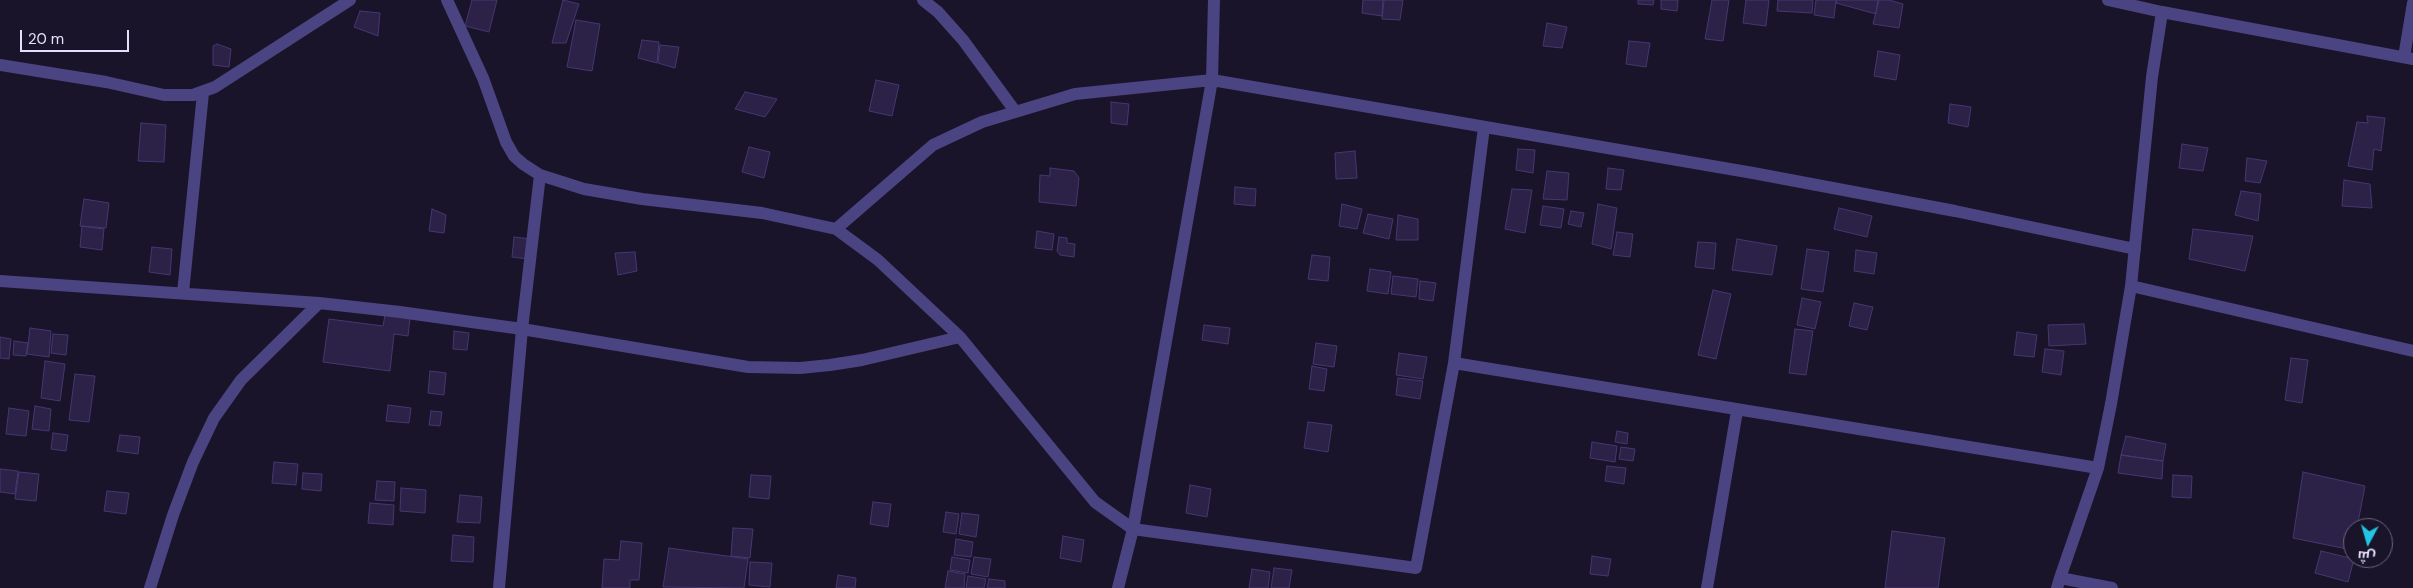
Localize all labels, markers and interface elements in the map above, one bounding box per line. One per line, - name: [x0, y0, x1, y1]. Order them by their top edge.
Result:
- scale bar: [22, 20, 131, 52]
- text: 20 m: [28, 29, 64, 49]
- north arrow: [2343, 518, 2393, 568]
- text: ش: [2357, 547, 2376, 567]

